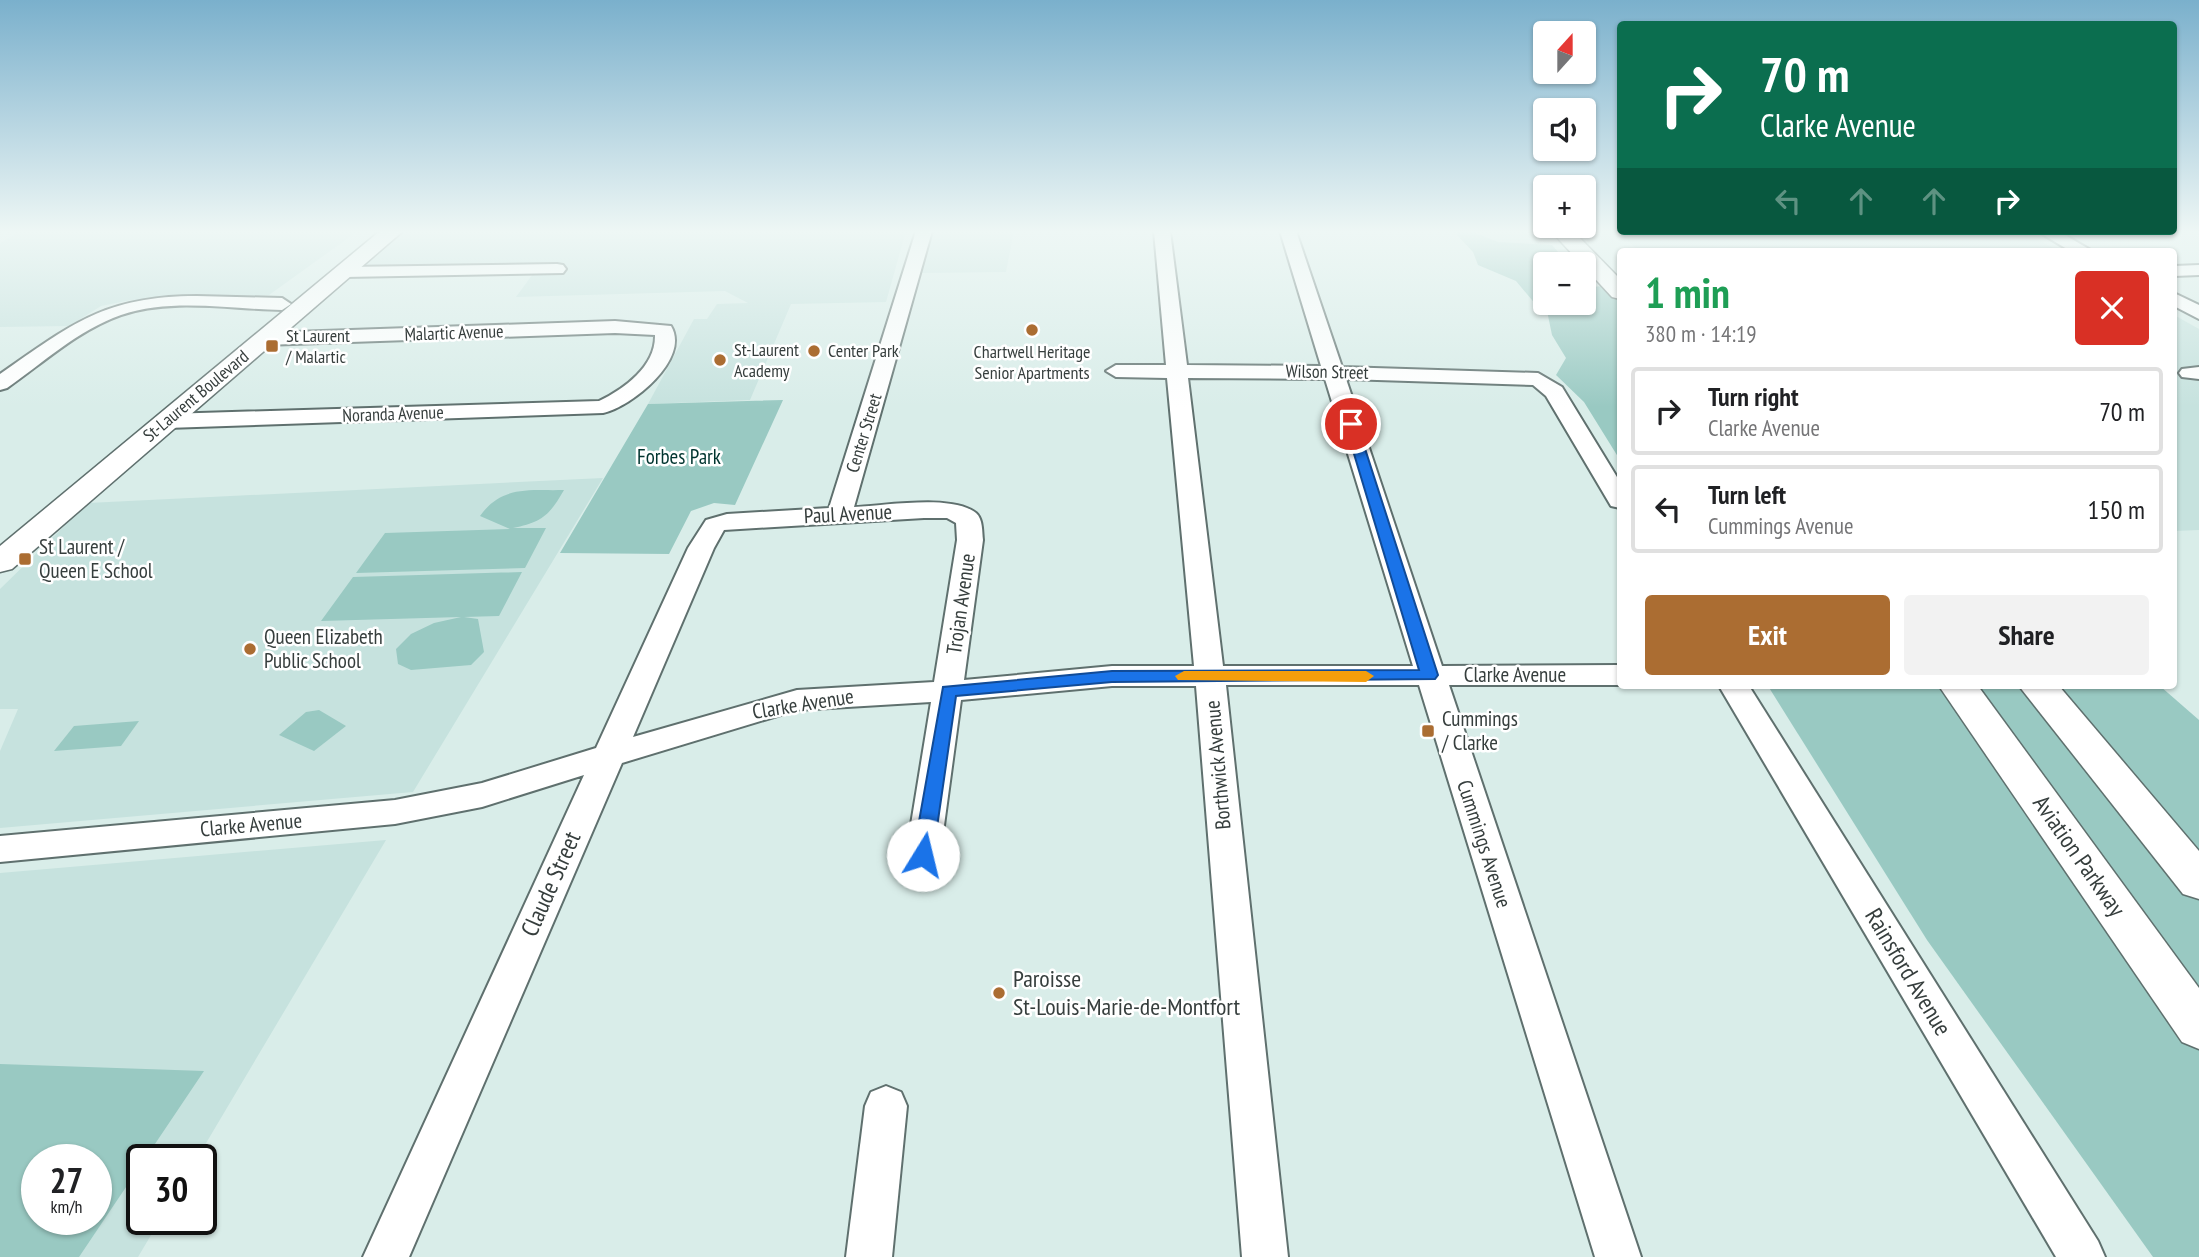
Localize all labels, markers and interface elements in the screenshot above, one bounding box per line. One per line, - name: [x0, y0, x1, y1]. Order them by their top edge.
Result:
- north arrow: [1533, 21, 1596, 84]
- map controls: [1533, 21, 1596, 315]
- text: 70 m: [1760, 42, 1849, 106]
- icon: right: [1645, 49, 1736, 140]
- button: sound: [1533, 98, 1596, 161]
- text: Clarke Avenue: [1760, 104, 1916, 146]
- button: +: [1533, 175, 1596, 238]
- icon: left: [1769, 182, 1807, 220]
- icon: ahead: [1842, 182, 1880, 220]
- icon: ahead: [1915, 182, 1953, 220]
- icon: right: [1988, 182, 2026, 220]
- button: −: [1533, 252, 1596, 315]
- text: 1 min: [1645, 265, 1730, 320]
- button: close: [2075, 271, 2149, 345]
- street label: Malartic Avenue: [404, 319, 504, 346]
- text: 380 m · 14:19: [1645, 319, 1757, 348]
- marker: Chartwell Heritage Senior Apartments: [1024, 322, 1040, 338]
- place label: St Laurent / Malartic: [285, 324, 350, 368]
- marker: St Laurent / Malartic: [264, 338, 280, 354]
- place label: St-Laurent Academy: [734, 338, 799, 382]
- place label: Center Park: [828, 339, 899, 362]
- place label: Chartwell Heritage Senior Apartments: [973, 340, 1091, 384]
- marker: Center Park: [806, 343, 822, 359]
- street label: St-Laurent Boulevard: [138, 345, 253, 447]
- marker: St-Laurent Academy: [712, 352, 728, 368]
- street label: Wilson Street: [1285, 359, 1369, 384]
- text: Turn right: [1708, 380, 1799, 413]
- street label: Center Street: [841, 391, 886, 475]
- icon: right: [1649, 392, 1687, 430]
- pin: [1321, 394, 1381, 454]
- text: 70 m: [2099, 395, 2145, 428]
- street label: Noranda Avenue: [342, 400, 444, 427]
- icon: arrive: [1332, 405, 1370, 443]
- text: Clarke Avenue: [1708, 413, 1820, 442]
- park label: Forbes Park: [637, 443, 721, 470]
- text: Turn left: [1708, 478, 1786, 511]
- icon: left: [1649, 490, 1687, 528]
- text: 150 m: [2087, 493, 2145, 526]
- street label: Paul Avenue: [803, 498, 893, 529]
- text: Cummings Avenue: [1708, 511, 1853, 540]
- place label: St Laurent / Queen E School: [39, 533, 153, 584]
- marker: St Laurent / Queen E School: [17, 551, 33, 567]
- street label: Trojan Avenue: [940, 552, 981, 656]
- button: Exit: [1645, 595, 1890, 675]
- button: Share: [1904, 595, 2149, 675]
- place label: Queen Elizabeth Public School: [264, 623, 383, 674]
- marker: Queen Elizabeth Public School: [242, 641, 258, 657]
- street label: Clarke Avenue: [1464, 661, 1566, 688]
- street label: Clarke Avenue: [750, 682, 856, 725]
- street label: Borthwick Avenue: [1198, 699, 1237, 831]
- place label: Cummings / Clarke: [1441, 705, 1518, 756]
- marker: Cummings / Clarke: [1420, 723, 1436, 739]
- street label: Cummings Avenue: [1451, 777, 1518, 911]
- street label: Aviation Parkway: [2026, 789, 2133, 922]
- street label: Clarke Avenue: [199, 807, 303, 842]
- position arrow: [886, 818, 960, 892]
- street label: Claude Street: [514, 826, 588, 941]
- street label: Rainsford Avenue: [1858, 902, 1959, 1041]
- place label: Paroisse St-Louis-Marie-de-Montfort: [1013, 963, 1240, 1022]
- marker: Paroisse St-Louis-Marie-de-Montfort: [991, 985, 1007, 1001]
- speed limit sign: 30: [126, 1144, 217, 1235]
- text: 27: [50, 1157, 83, 1203]
- text: km/h: [51, 1195, 82, 1218]

